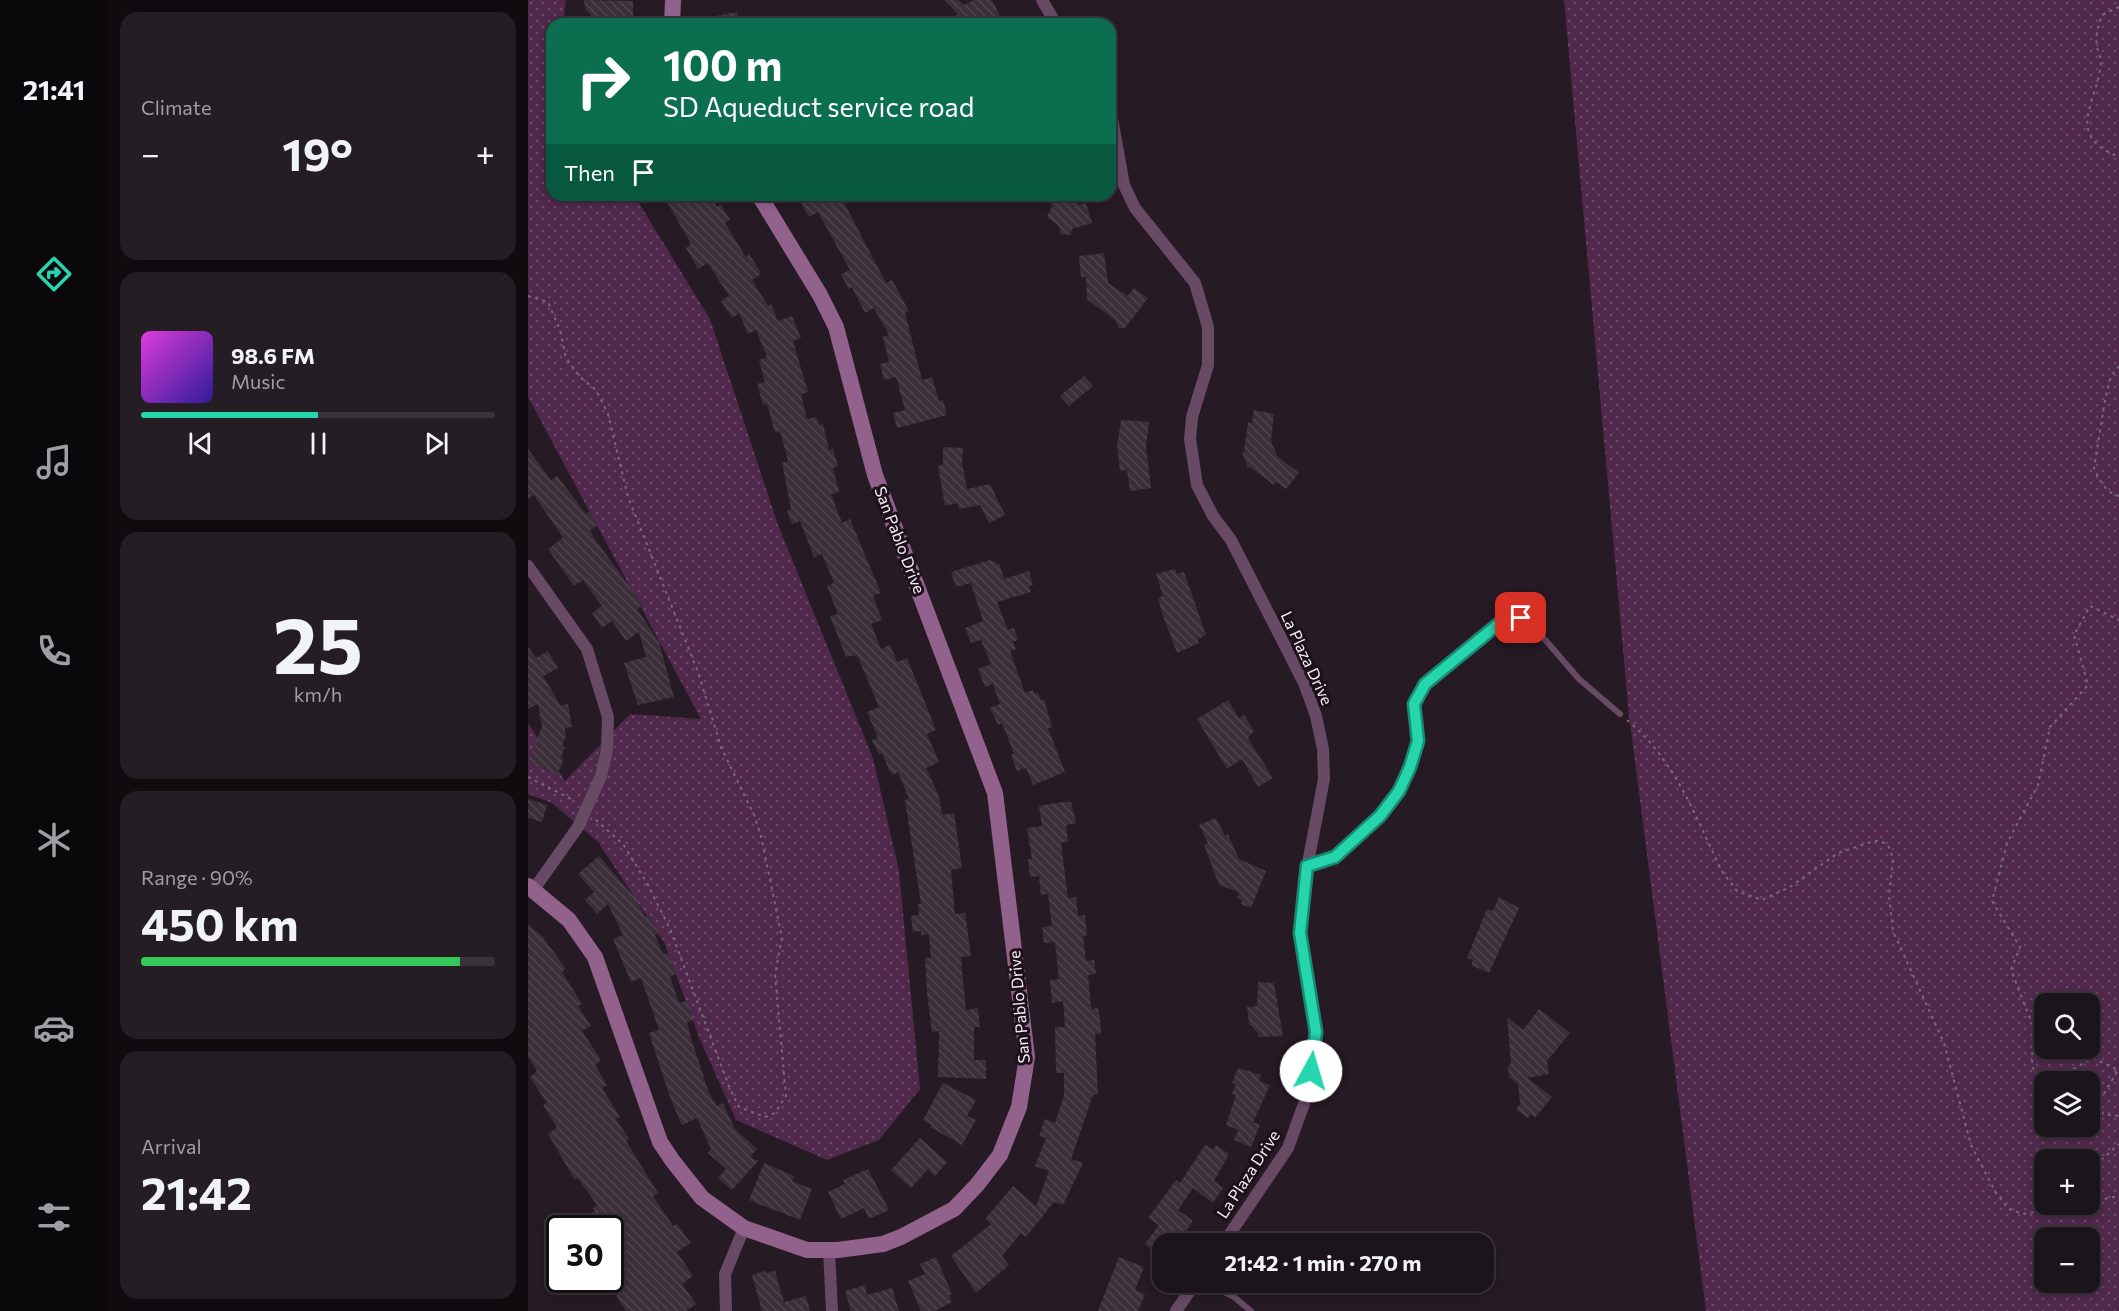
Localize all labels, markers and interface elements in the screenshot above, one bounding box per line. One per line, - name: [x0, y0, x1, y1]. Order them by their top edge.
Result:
- text: 100 m: [663, 38, 783, 90]
- icon: right: [564, 42, 642, 120]
- text: 21:41: [23, 73, 85, 106]
- text: SD Aqueduct service road: [663, 90, 974, 123]
- text: Climate: [141, 95, 211, 119]
- text: 19°: [282, 125, 353, 180]
- text: −: [141, 132, 160, 173]
- text: +: [476, 132, 495, 173]
- icon: arrive: [627, 156, 660, 189]
- text: Then: [564, 159, 615, 186]
- icon: directions: [33, 253, 75, 295]
- text: 98.6 FM: [231, 342, 315, 369]
- text: Music: [231, 369, 285, 393]
- icon: previous: [184, 427, 217, 460]
- icon: pause: [302, 427, 335, 460]
- icon: next: [420, 427, 453, 460]
- icon: music: [33, 441, 75, 483]
- street label: San Pablo Drive: [871, 484, 930, 596]
- pin: [1495, 592, 1546, 643]
- text: 25: [273, 595, 363, 690]
- icon: arrive: [1504, 601, 1537, 634]
- street label: La Plaza Drive: [1277, 608, 1337, 708]
- icon: phone: [33, 630, 75, 672]
- text: km/h: [294, 682, 342, 706]
- icon: climate: [33, 819, 75, 861]
- text: Range · 90%: [141, 865, 253, 889]
- text: 450 km: [141, 895, 298, 950]
- street label: San Pablo Drive: [1004, 950, 1033, 1064]
- map controls: [2034, 993, 2100, 1293]
- button: search: [2034, 993, 2100, 1059]
- icon: car: [33, 1007, 75, 1049]
- position arrow: [1279, 1039, 1343, 1103]
- button: layers: [2034, 1071, 2100, 1137]
- street label: La Plaza Drive: [1212, 1126, 1283, 1221]
- text: Arrival: [141, 1134, 202, 1158]
- button: +: [2034, 1149, 2100, 1215]
- text: 21:42: [141, 1164, 252, 1219]
- icon: filters: [33, 1196, 75, 1238]
- speed limit sign: 30: [546, 1215, 624, 1293]
- button: −: [2034, 1227, 2100, 1293]
- text: 21:42 · 1 min · 270 m: [1224, 1249, 1422, 1276]

